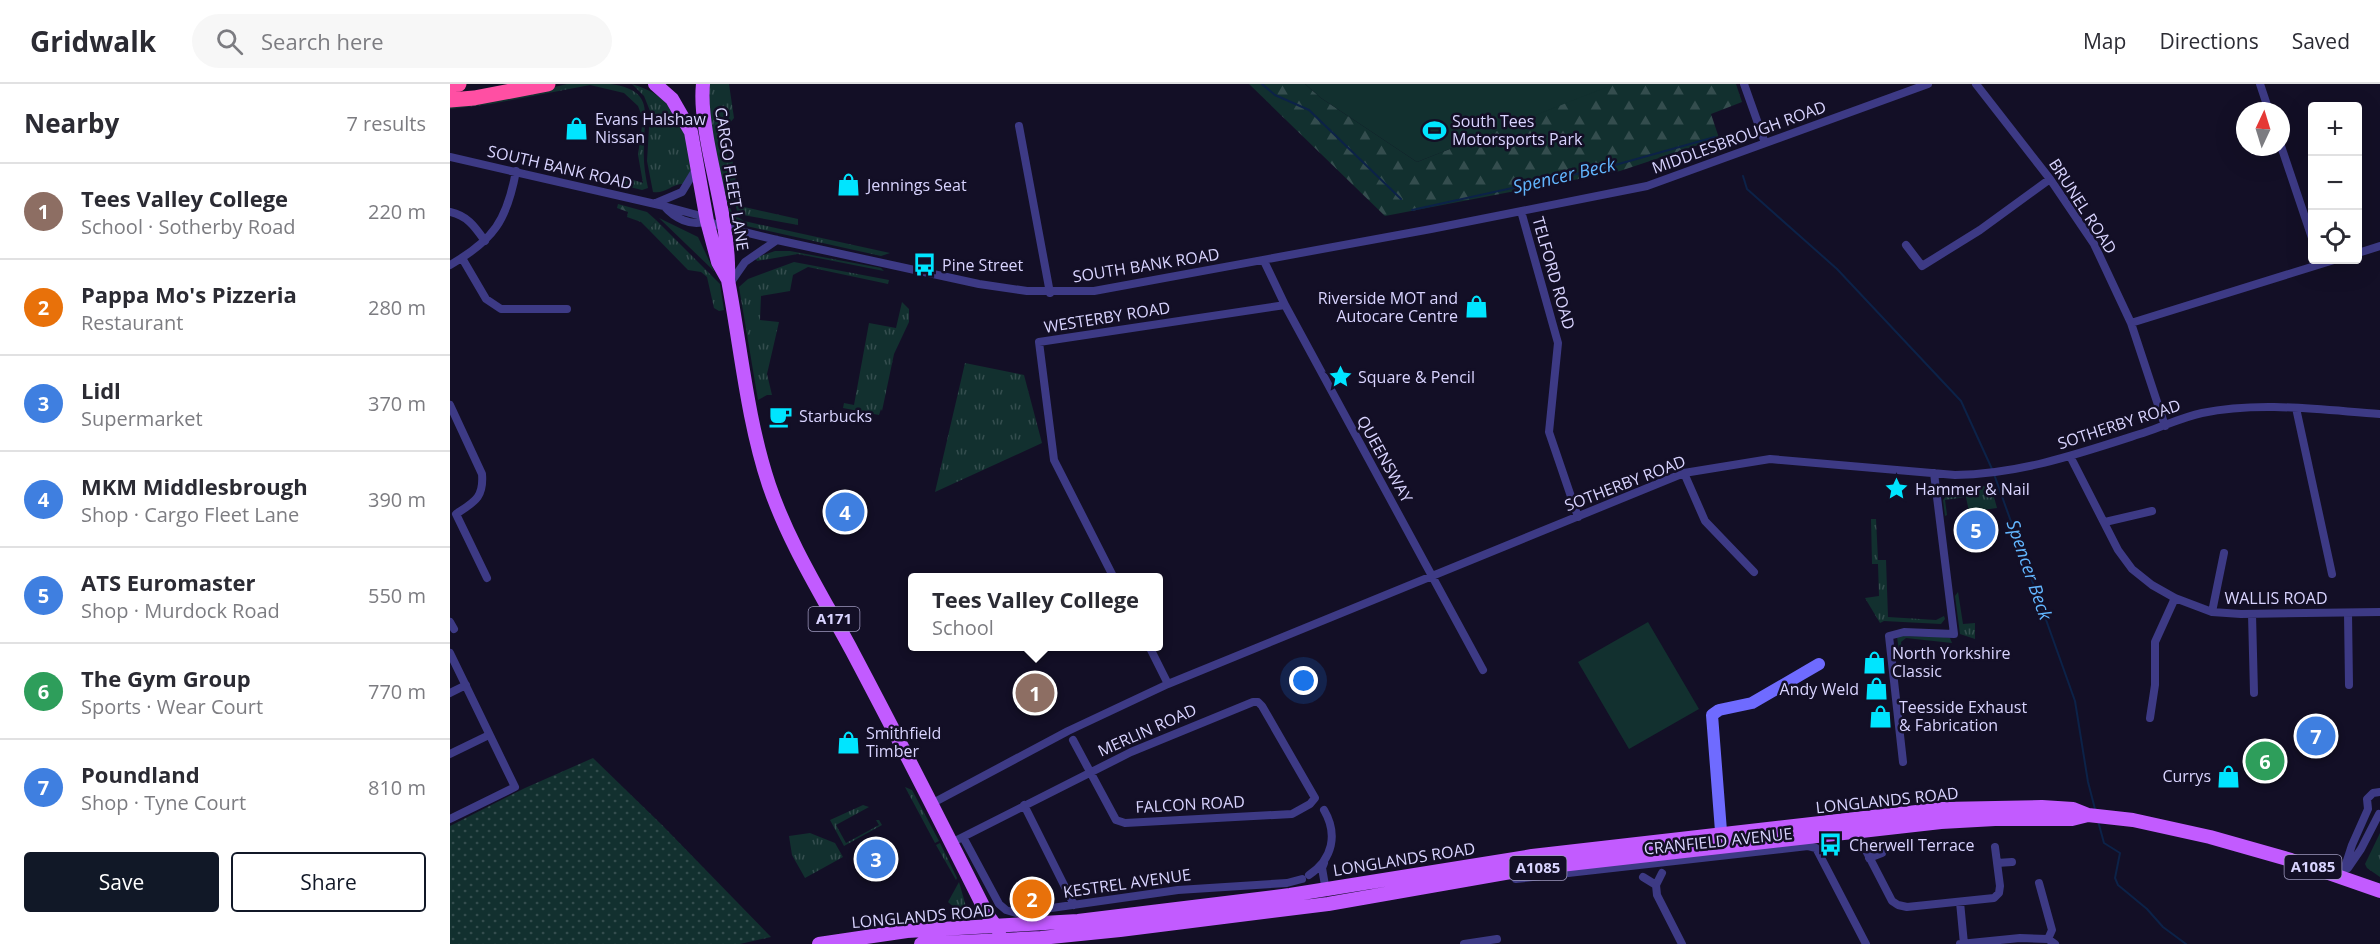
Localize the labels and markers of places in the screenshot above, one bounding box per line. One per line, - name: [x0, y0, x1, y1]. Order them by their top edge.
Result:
- place label: Evans Halshaw Nissan: [595, 108, 706, 148]
- place label: South Tees Motorsports Park: [1452, 110, 1583, 150]
- shop icon: Evans Halshaw Nissan: [564, 115, 590, 141]
- sports icon: South Tees Motorsports Park: [1421, 117, 1447, 143]
- shop icon: Jennings Seat: [836, 172, 862, 198]
- place label: Jennings Seat: [865, 174, 967, 196]
- bus stop icon: Pine Street: [911, 252, 937, 278]
- place label: Pine Street: [942, 254, 1024, 276]
- place label: Riverside MOT and Autocare Centre: [1318, 287, 1458, 327]
- shop icon: Riverside MOT and Autocare Centre: [1463, 294, 1489, 320]
- place icon: Square & Pencil: [1327, 364, 1353, 390]
- place label: Square & Pencil: [1358, 366, 1475, 388]
- cafe icon: Starbucks: [768, 403, 794, 429]
- place label: Starbucks: [799, 405, 872, 427]
- place icon: Hammer & Nail: [1884, 476, 1910, 502]
- place label: Hammer & Nail: [1915, 478, 2030, 500]
- pin: 4: [826, 490, 864, 534]
- pin: 5: [1956, 508, 1996, 552]
- place label: North Yorkshire Classic: [1892, 642, 2010, 682]
- shop icon: North Yorkshire Classic: [1861, 649, 1887, 675]
- pin: 1: [1016, 670, 1054, 716]
- shop icon: Andy Weld: [1864, 676, 1890, 702]
- place label: Andy Weld: [1780, 678, 1859, 700]
- place label: Teesside Exhaust & Fabrication: [1899, 696, 2027, 736]
- shop icon: Teesside Exhaust & Fabrication: [1868, 703, 1894, 729]
- pin: 7: [2296, 714, 2336, 758]
- place label: Smithfield Timber: [866, 722, 941, 762]
- shop icon: Smithfield Timber: [835, 729, 861, 755]
- pin: 6: [2246, 738, 2284, 784]
- shop icon: Currys: [2216, 763, 2242, 789]
- place label: Currys: [2162, 765, 2211, 787]
- bus stop icon: Cherwell Terrace: [1818, 832, 1844, 858]
- place label: Cherwell Terrace: [1849, 834, 1974, 856]
- pin: 3: [856, 836, 896, 882]
- pin: 2: [1012, 876, 1052, 922]

